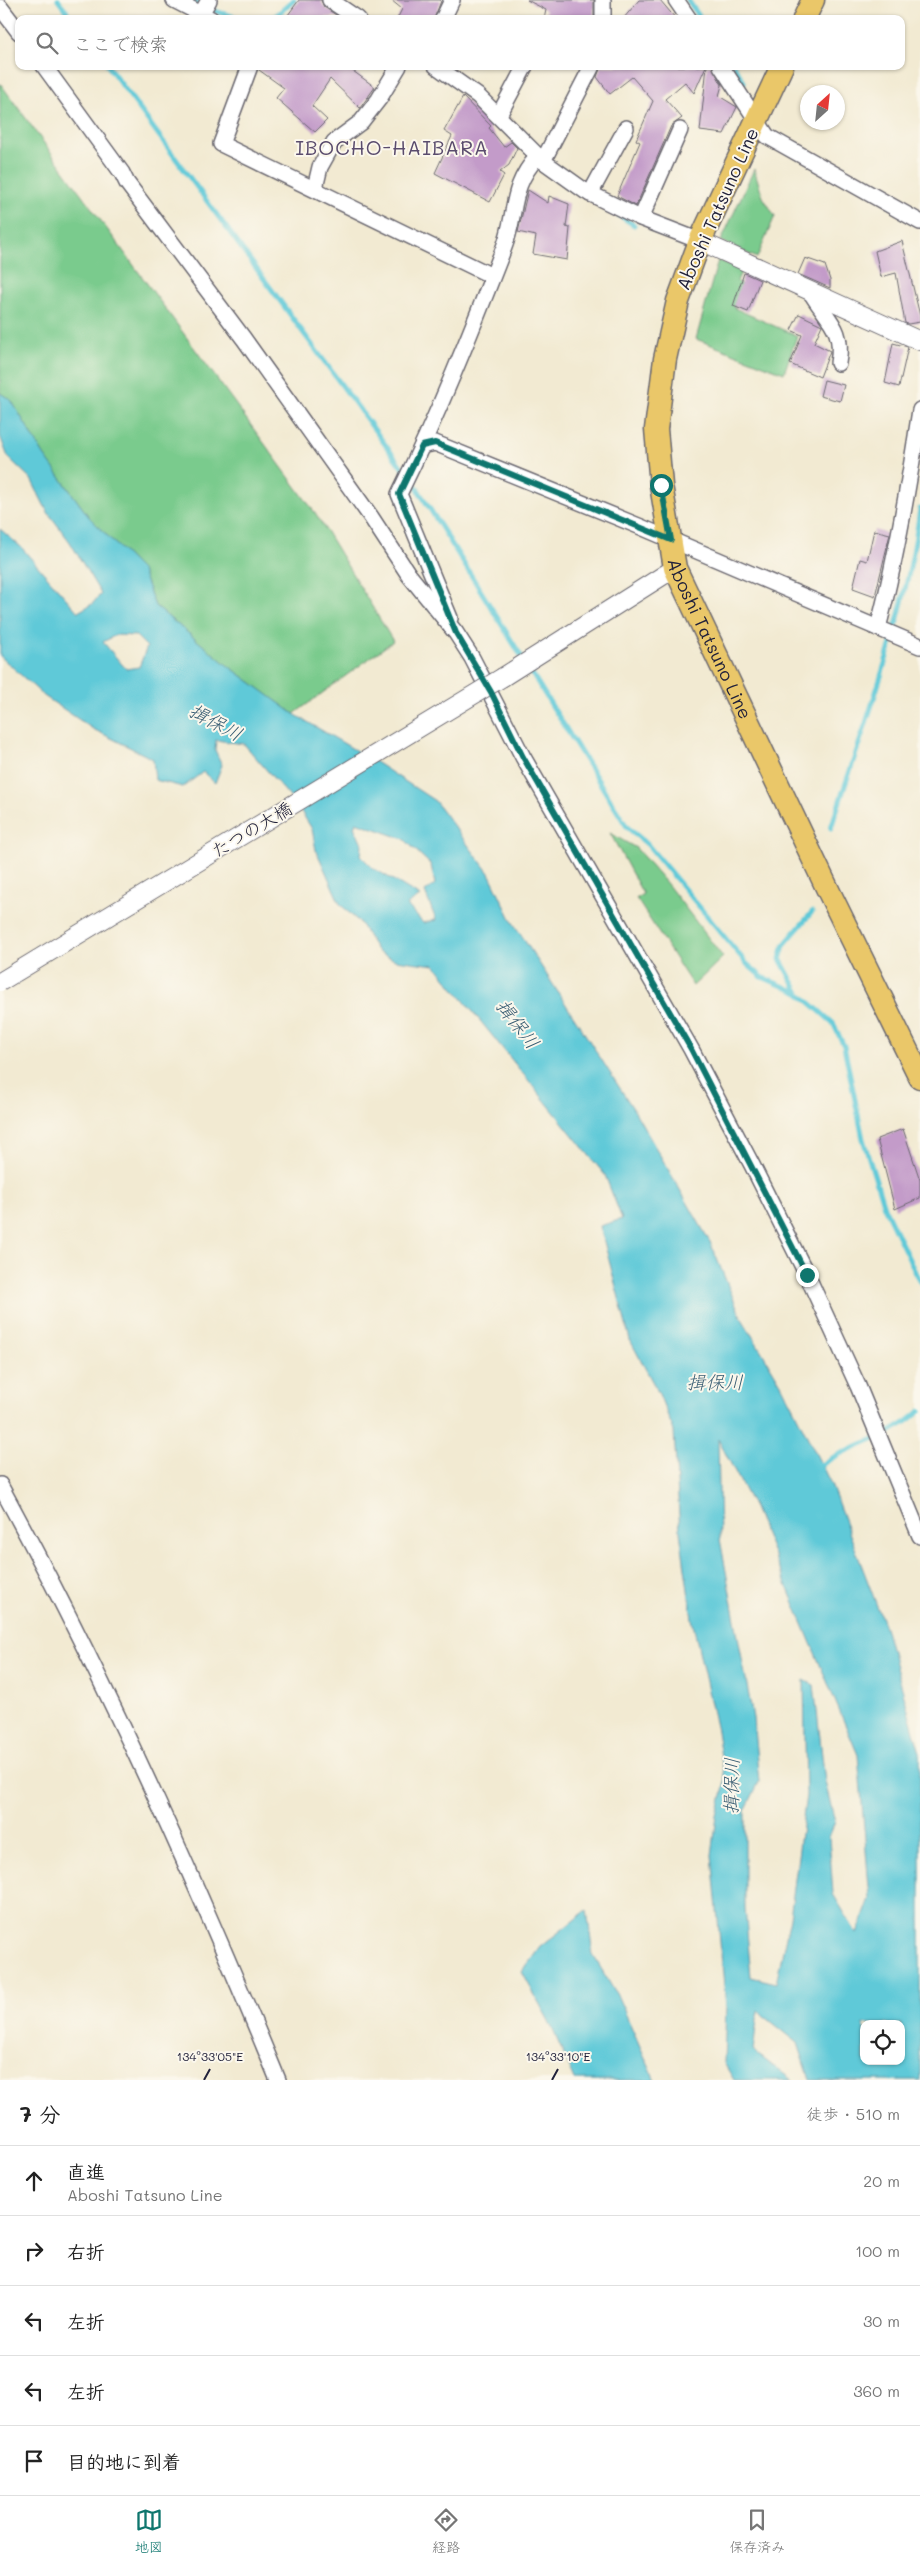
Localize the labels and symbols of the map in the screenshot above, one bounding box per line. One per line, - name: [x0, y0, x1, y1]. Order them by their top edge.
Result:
- north arrow: [800, 85, 845, 130]
- street label: Aboshi Tatsuno Line: [671, 124, 764, 293]
- district label: IBOCHO-HAIBARA: [295, 134, 489, 160]
- route start: [650, 474, 673, 497]
- street label: Aboshi Tatsuno Line: [663, 557, 758, 723]
- water label: 揖保川: [185, 697, 247, 746]
- street label: たつの大橋: [207, 796, 296, 863]
- water label: 揖保川: [491, 994, 546, 1054]
- route end: [796, 1264, 819, 1287]
- water label: 揖保川: [686, 1369, 744, 1394]
- water label: 揖保川: [718, 1757, 743, 1815]
- text: 134°33'05"E: [177, 2048, 243, 2064]
- text: 134°33'10"E: [526, 2048, 590, 2064]

